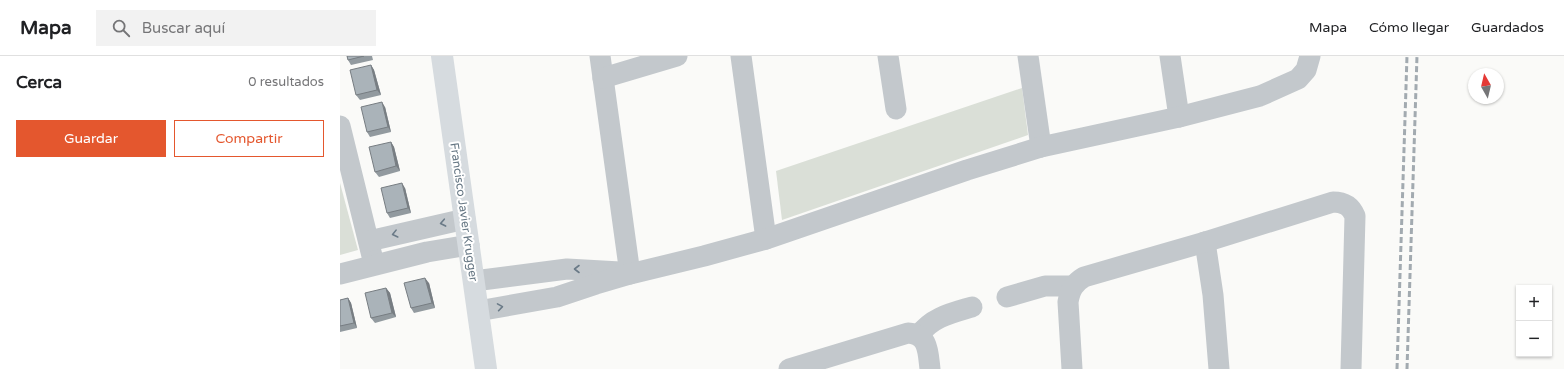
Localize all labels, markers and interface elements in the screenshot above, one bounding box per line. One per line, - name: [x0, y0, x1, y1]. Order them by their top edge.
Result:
- search box: [96, 10, 376, 46]
- text: Mapa: [20, 17, 72, 39]
- icon: search: [110, 17, 132, 39]
- text: Buscar aquí: [142, 19, 225, 37]
- text: Mapa: [1309, 19, 1347, 36]
- text: Cómo llegar: [1369, 19, 1449, 36]
- text: Guardados: [1471, 19, 1544, 36]
- north arrow: [1468, 68, 1504, 104]
- text: Cerca: [16, 72, 62, 93]
- text: 0 resultados: [248, 74, 324, 90]
- button: Guardar: [16, 120, 166, 157]
- button: Compartir: [174, 120, 324, 157]
- street label: Francisco Javier Krugger: [447, 142, 481, 283]
- one-way arrow: [440, 219, 447, 227]
- one-way arrow: [392, 229, 399, 238]
- one-way arrow: [574, 265, 580, 273]
- map controls: [1516, 285, 1552, 357]
- button: +: [1516, 285, 1552, 321]
- one-way arrow: [497, 303, 503, 312]
- button: −: [1516, 321, 1552, 357]

